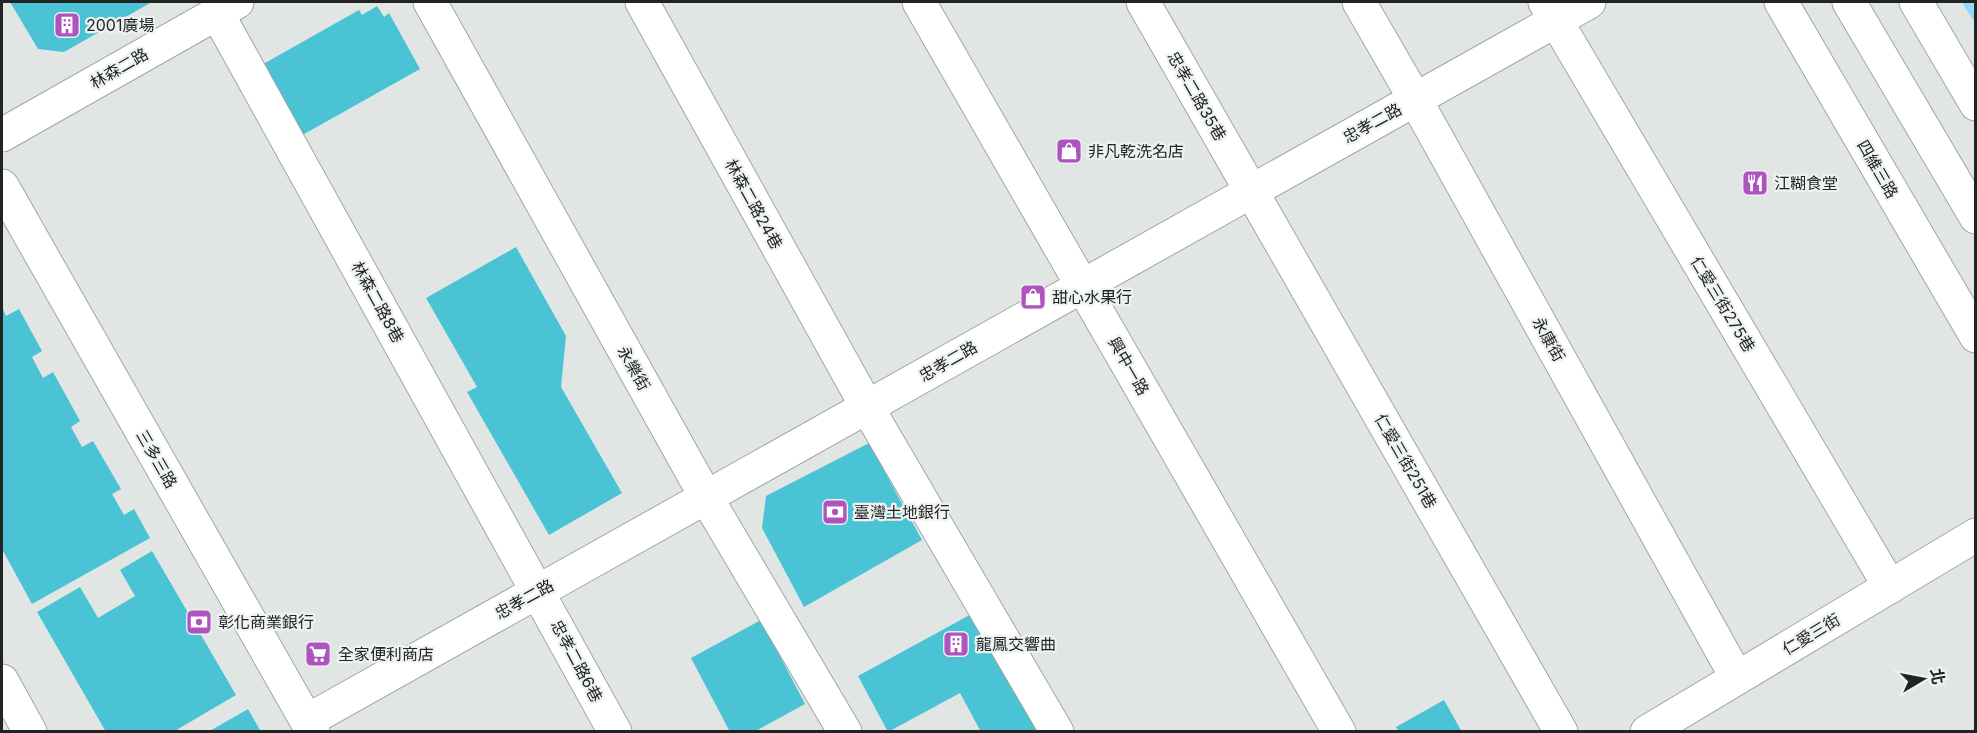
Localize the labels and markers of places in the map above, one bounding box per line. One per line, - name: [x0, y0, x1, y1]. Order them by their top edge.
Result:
- building icon: 2001廣場: [52, 10, 82, 40]
- place label: 2001廣場: [86, 15, 154, 35]
- shop icon: 非凡乾洗名店: [1054, 136, 1084, 166]
- place label: 非凡乾洗名店: [1088, 141, 1184, 161]
- restaurant icon: 江糊食堂: [1740, 168, 1770, 198]
- place label: 江糊食堂: [1774, 173, 1838, 193]
- shop icon: 甜心水果行: [1018, 282, 1048, 312]
- place label: 甜心水果行: [1052, 287, 1132, 307]
- bank icon: 臺灣土地銀行: [820, 497, 850, 527]
- place label: 臺灣土地銀行: [854, 502, 950, 522]
- bank icon: 彰化商業銀行: [184, 607, 214, 637]
- place label: 彰化商業銀行: [218, 612, 314, 632]
- building icon: 龍鳳交響曲: [941, 629, 971, 659]
- place label: 龍鳳交響曲: [976, 634, 1056, 654]
- supermarket icon: 全家便利商店: [303, 639, 333, 669]
- place label: 全家便利商店: [338, 644, 434, 664]

